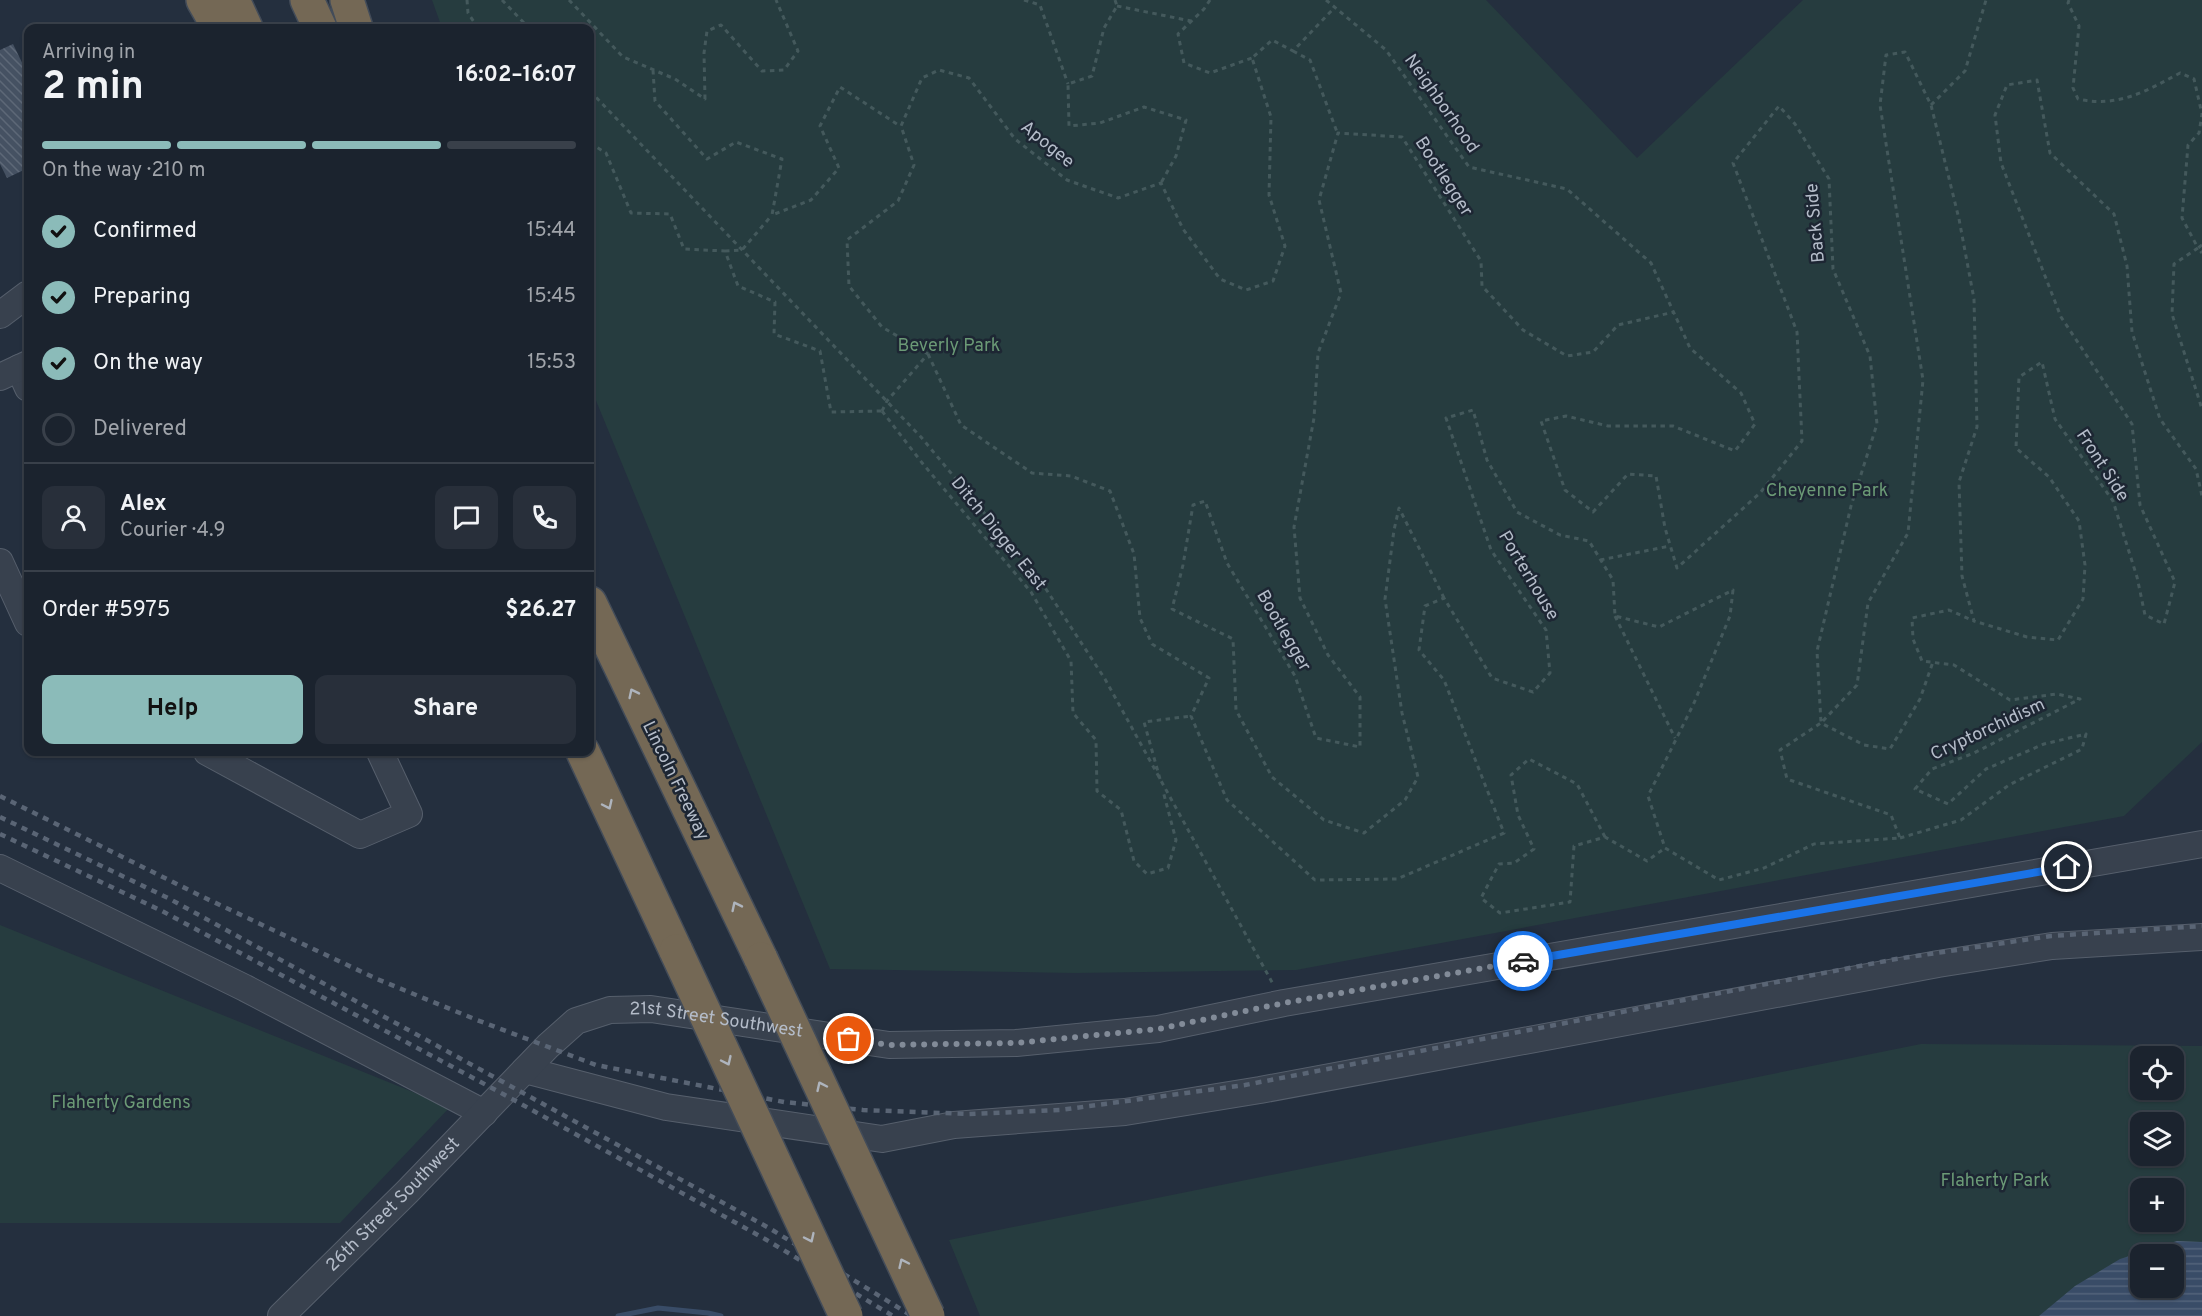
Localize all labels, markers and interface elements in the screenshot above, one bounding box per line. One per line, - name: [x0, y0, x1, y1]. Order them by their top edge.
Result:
- text: Arriving in: [42, 40, 135, 66]
- street label: Neighborhood: [1398, 50, 1484, 158]
- text: 16:02–16:07: [456, 62, 576, 89]
- text: 2 min: [42, 64, 144, 113]
- street label: Apogee: [1015, 116, 1079, 174]
- street label: Bootlegger: [1409, 133, 1477, 221]
- text: On the way · 210 m: [42, 158, 206, 184]
- street label: Back Side: [1801, 182, 1831, 264]
- icon: check: [42, 215, 75, 248]
- text: Confirmed: [93, 218, 197, 245]
- text: 15:44: [527, 218, 576, 244]
- icon: check: [42, 281, 75, 314]
- text: Preparing: [93, 284, 191, 311]
- text: 15:45: [527, 284, 576, 310]
- park label: Beverly Park: [898, 335, 1000, 358]
- icon: check: [42, 347, 75, 380]
- text: On the way: [93, 350, 203, 377]
- text: 15:53: [527, 350, 576, 376]
- text: Delivered: [93, 416, 187, 443]
- street label: Front Side: [2070, 426, 2134, 506]
- street label: Ditch Digger East: [945, 472, 1051, 596]
- park label: Cheyenne Park: [1766, 480, 1888, 503]
- button: person: [42, 486, 105, 549]
- button: chat: [435, 486, 498, 549]
- button: phone: [513, 486, 576, 549]
- text: Alex: [120, 491, 167, 518]
- text: Courier · 4.9: [120, 518, 225, 544]
- street label: Porterhouse: [1492, 527, 1564, 625]
- street label: Bootlegger: [1250, 586, 1316, 676]
- text: Order #5975: [42, 597, 170, 624]
- text: $26.27: [505, 597, 576, 624]
- button: Help: [42, 675, 303, 744]
- button: Share: [315, 675, 576, 744]
- one-way arrow: [628, 688, 640, 699]
- street label: Cryptorchidism: [1927, 693, 2049, 767]
- street label: Lincoln Freeway: [636, 718, 714, 844]
- one-way arrow: [600, 798, 612, 809]
- pin: [2041, 841, 2092, 892]
- icon: home: [2050, 850, 2083, 883]
- one-way arrow: [731, 902, 743, 913]
- courier: [1493, 931, 1553, 991]
- icon: car: [1507, 945, 1540, 978]
- street label: 21st Street Southwest: [629, 997, 804, 1043]
- pin: [823, 1013, 874, 1064]
- icon: bag: [832, 1022, 865, 1055]
- map controls: [2130, 1046, 2184, 1298]
- button: locate: [2130, 1046, 2184, 1100]
- one-way arrow: [720, 1055, 732, 1066]
- one-way arrow: [816, 1082, 828, 1093]
- park label: Flaherty Gardens: [51, 1092, 191, 1115]
- button: layers: [2130, 1112, 2184, 1166]
- street label: 26th Street Southwest: [321, 1132, 465, 1277]
- park label: Flaherty Park: [1940, 1170, 2050, 1193]
- button: +: [2130, 1178, 2184, 1232]
- one-way arrow: [802, 1232, 814, 1243]
- button: −: [2130, 1244, 2184, 1298]
- one-way arrow: [899, 1258, 911, 1269]

